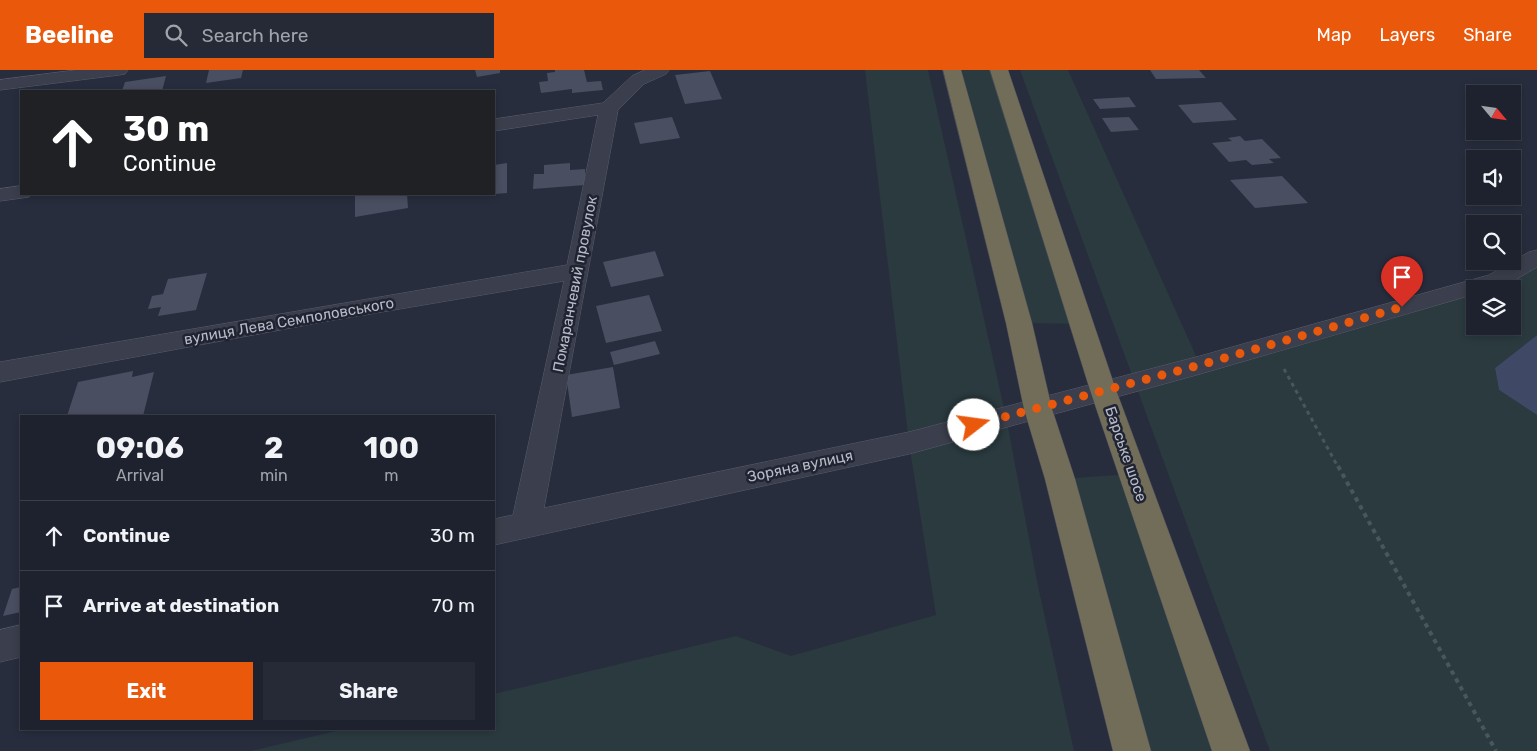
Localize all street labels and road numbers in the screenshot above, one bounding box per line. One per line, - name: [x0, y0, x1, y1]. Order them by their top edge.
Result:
- street label: Помаранчевий провулок: [549, 194, 601, 374]
- street label: вулиця Лева Семполовського: [182, 294, 396, 348]
- street label: Барське шосе: [1101, 404, 1151, 504]
- street label: Зоряна вулиця: [746, 446, 854, 486]

